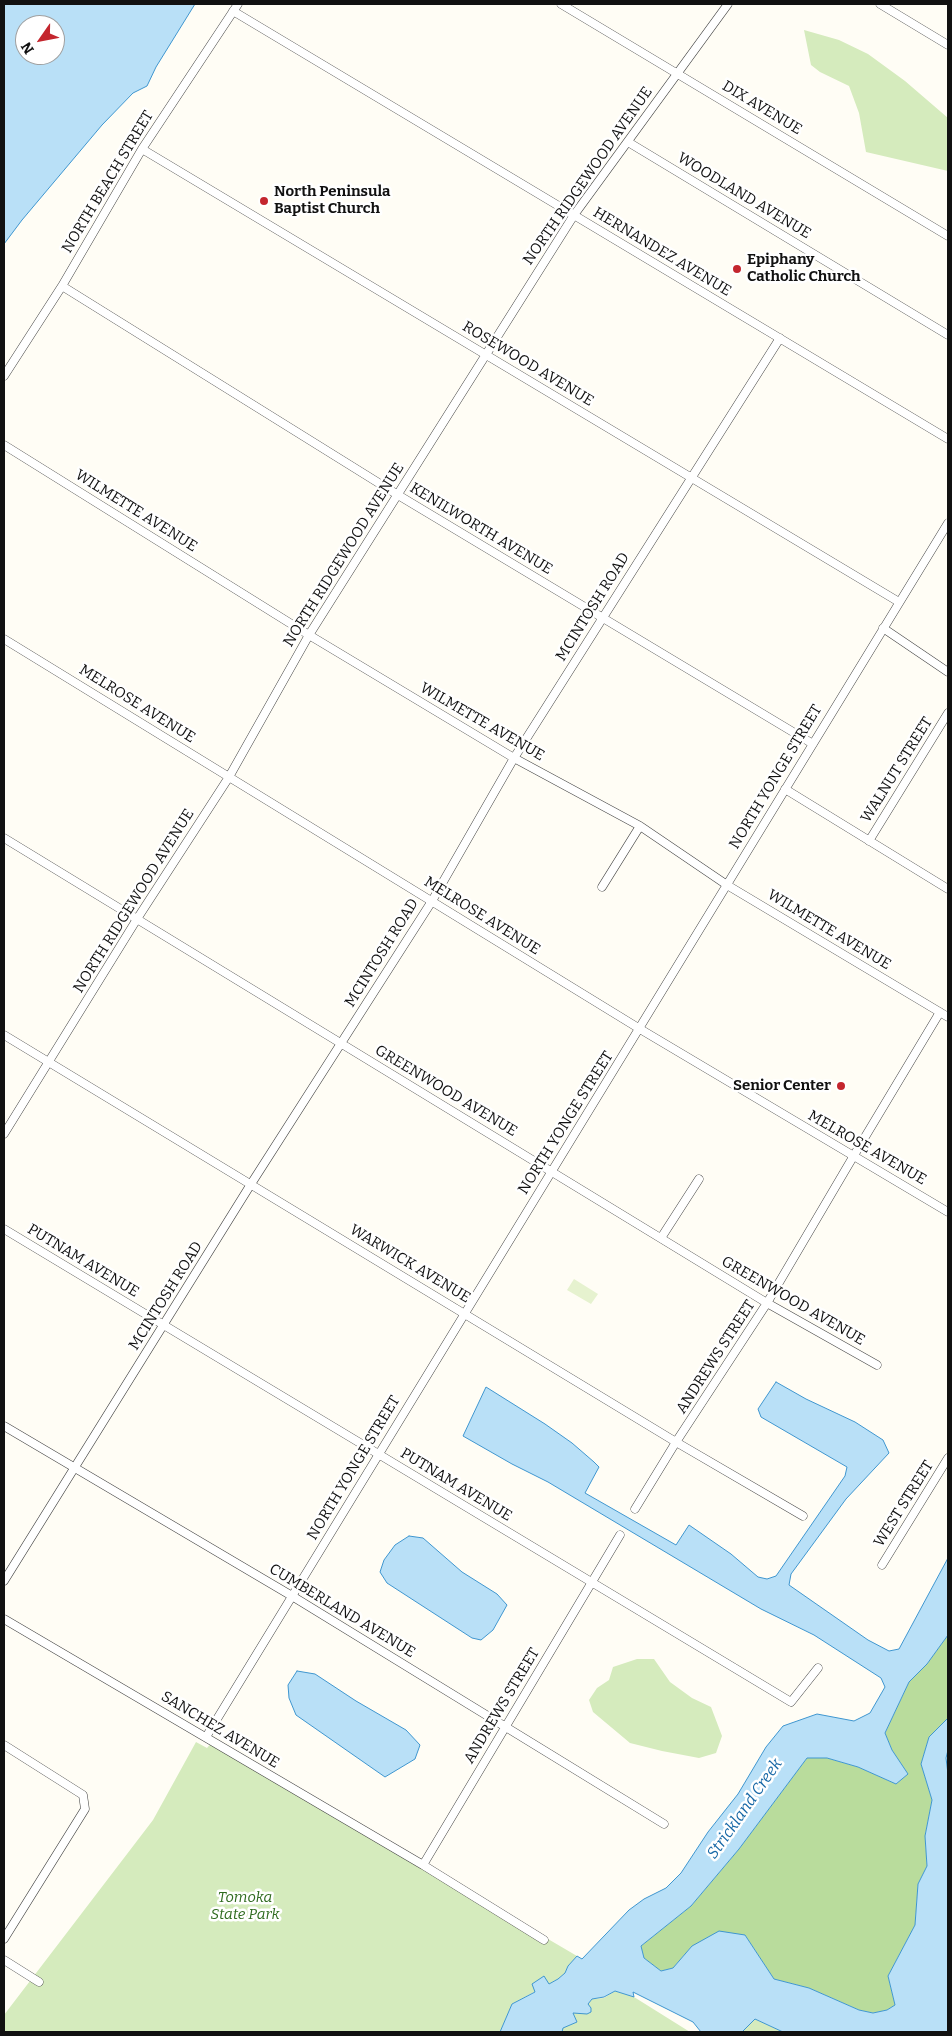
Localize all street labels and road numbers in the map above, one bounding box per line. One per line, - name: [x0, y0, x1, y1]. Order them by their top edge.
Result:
- street label: DIX AVENUE: [719, 77, 805, 139]
- street label: NORTH RIDGEWOOD AVENUE: [519, 83, 657, 269]
- street label: NORTH BEACH STREET: [58, 108, 158, 256]
- street label: WOODLAND AVENUE: [674, 149, 814, 243]
- street label: HERNANDEZ AVENUE: [590, 204, 734, 300]
- street label: ROSEWOOD AVENUE: [459, 318, 597, 410]
- street label: NORTH RIDGEWOOD AVENUE: [280, 460, 408, 650]
- street label: WILMETTE AVENUE: [72, 466, 200, 556]
- street label: KENILWORTH AVENUE: [406, 479, 556, 579]
- street label: MCINTOSH ROAD: [552, 550, 634, 664]
- street label: MELROSE AVENUE: [76, 661, 198, 747]
- street label: WILMETTE AVENUE: [417, 679, 547, 765]
- street label: NORTH YONGE STREET: [726, 702, 826, 852]
- street label: WALNUT STREET: [857, 714, 937, 826]
- street label: NORTH RIDGEWOOD AVENUE: [70, 806, 198, 996]
- street label: MELROSE AVENUE: [421, 873, 543, 959]
- street label: WILMETTE AVENUE: [764, 886, 894, 974]
- street label: MCINTOSH ROAD: [341, 896, 423, 1010]
- street label: GREENWOOD AVENUE: [372, 1041, 520, 1141]
- street label: NORTH YONGE STREET: [515, 1048, 617, 1198]
- street label: MELROSE AVENUE: [805, 1107, 929, 1189]
- street label: PUTNAM AVENUE: [24, 1221, 142, 1301]
- street label: WARWICK AVENUE: [346, 1221, 474, 1307]
- street label: MCINTOSH ROAD: [125, 1239, 207, 1353]
- street label: GREENWOOD AVENUE: [718, 1253, 868, 1349]
- street label: ANDREWS STREET: [673, 1297, 759, 1417]
- street label: NORTH YONGE STREET: [304, 1393, 404, 1543]
- street label: PUTNAM AVENUE: [397, 1445, 515, 1525]
- street label: WEST STREET: [870, 1458, 938, 1550]
- street label: CUMBERLAND AVENUE: [266, 1560, 418, 1662]
- street label: ANDREWS STREET: [460, 1645, 544, 1767]
- street label: SANCHEZ AVENUE: [158, 1688, 282, 1772]

